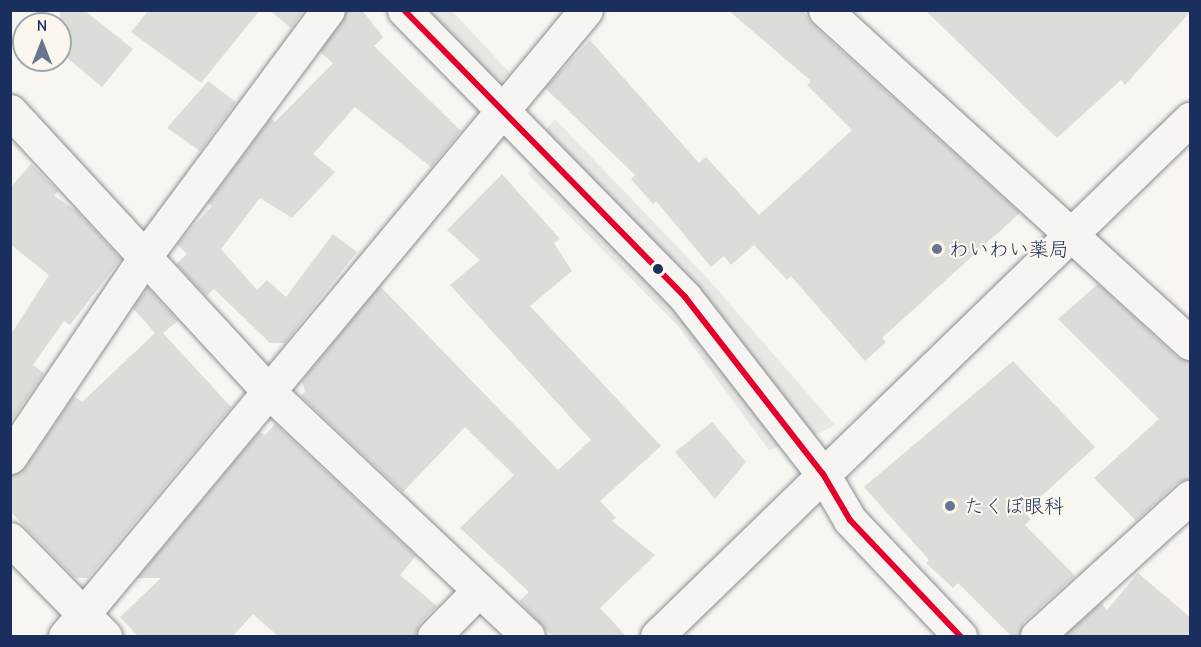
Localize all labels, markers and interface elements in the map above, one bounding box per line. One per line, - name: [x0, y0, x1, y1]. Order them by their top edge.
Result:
- north arrow: [12, 12, 72, 72]
- text: N: [37, 17, 47, 35]
- place label: わいわい薬局: [949, 237, 1069, 261]
- marker: わいわい薬局: [930, 242, 944, 256]
- unlabelled marker: [652, 263, 664, 275]
- place label: たくぼ眼科: [964, 494, 1064, 518]
- marker: たくぼ眼科: [941, 497, 959, 515]

